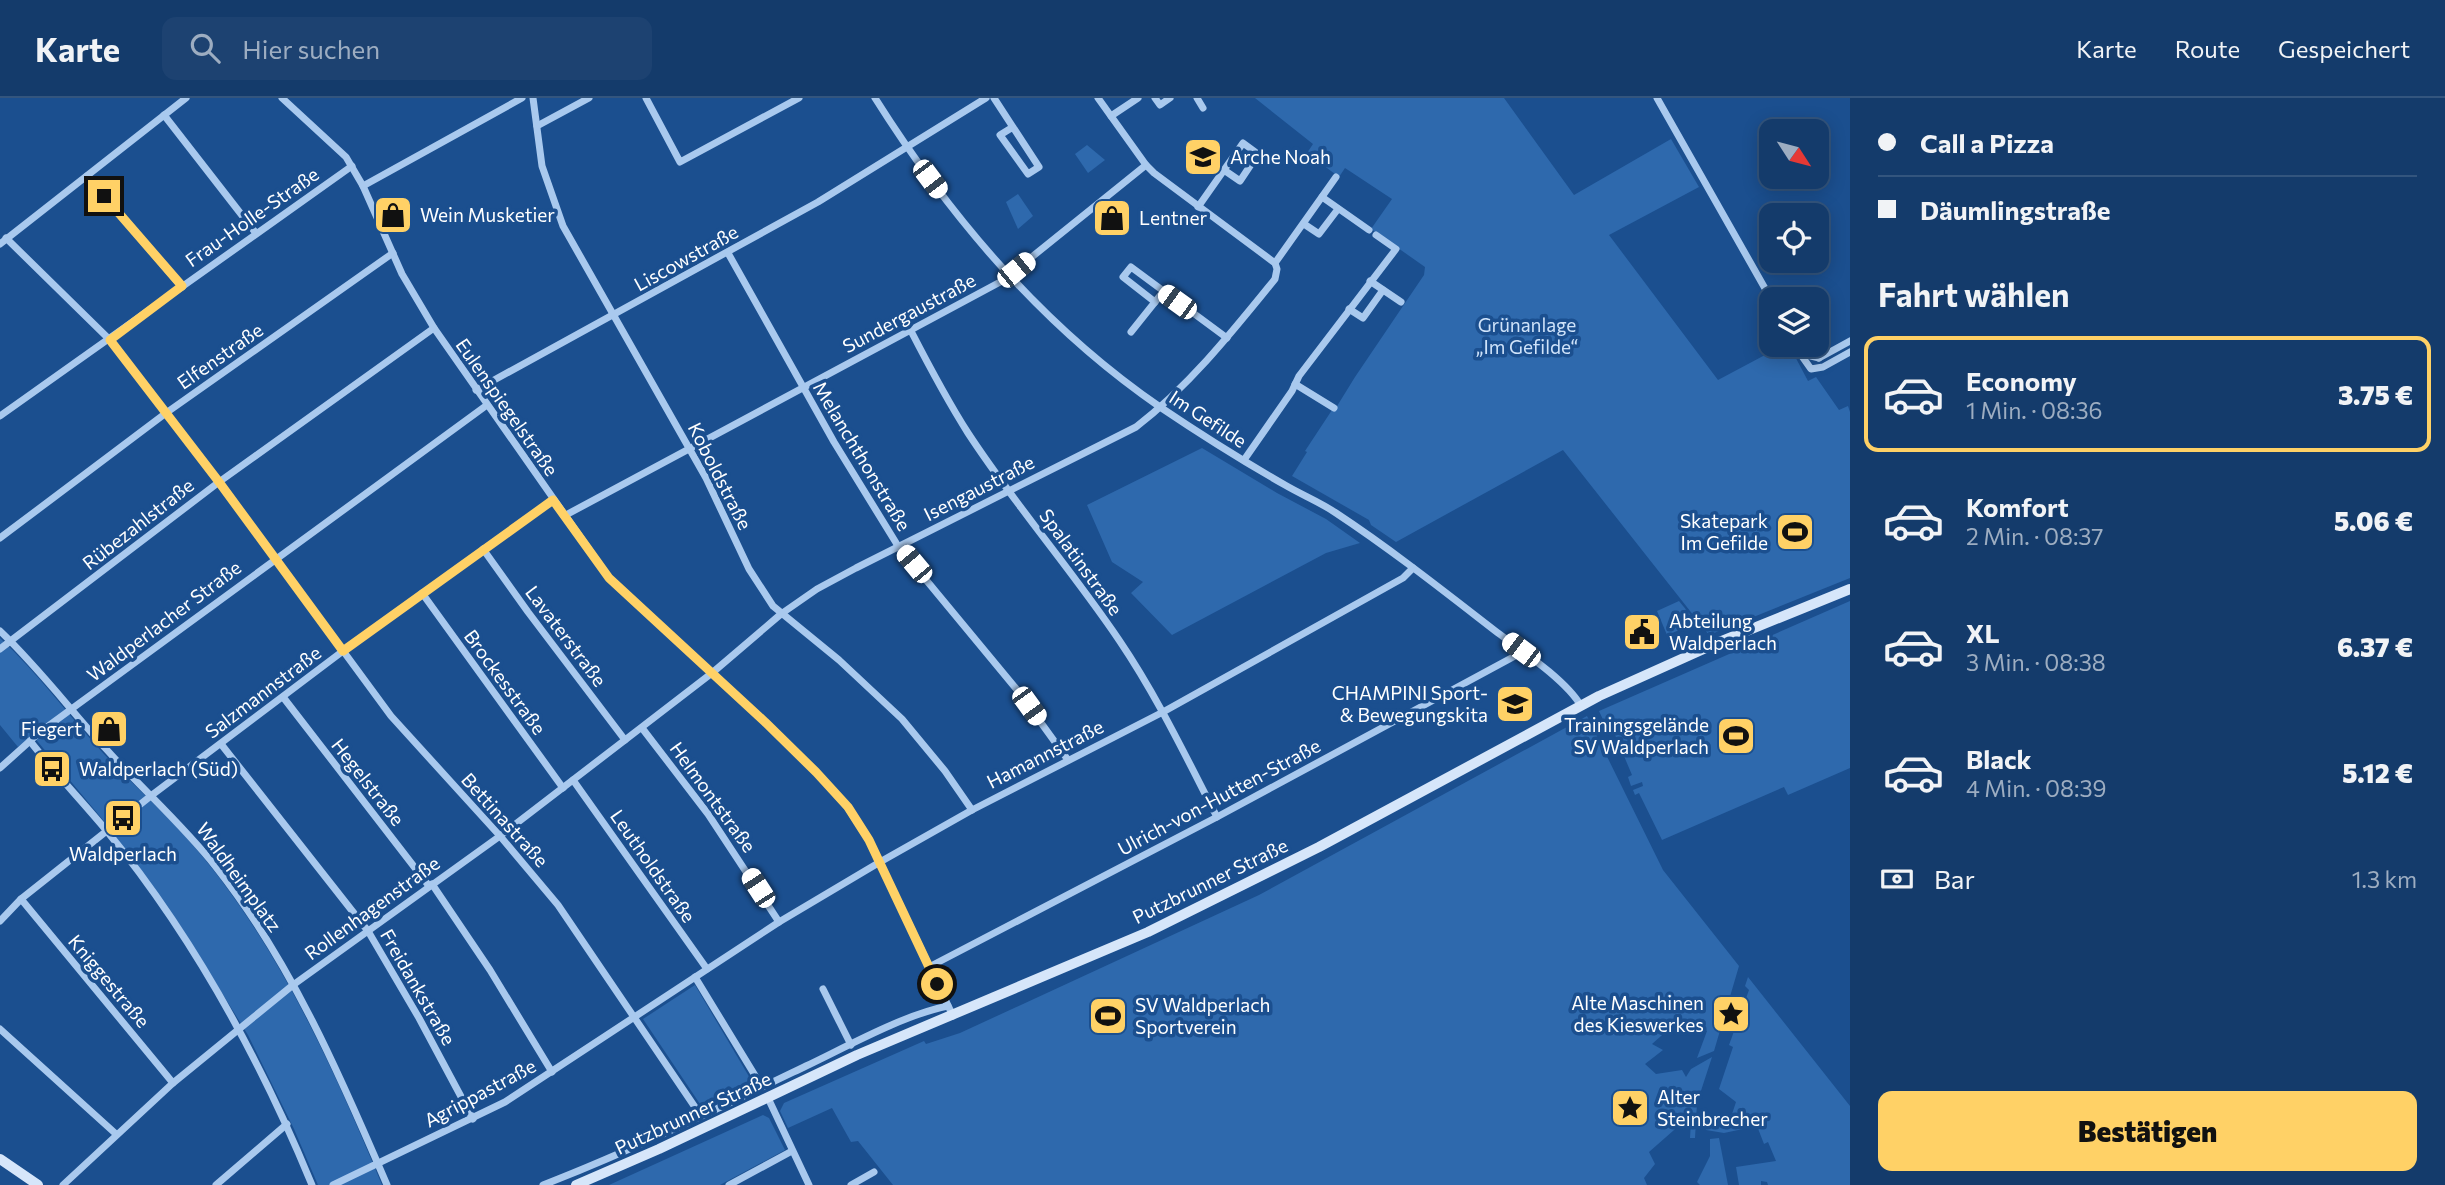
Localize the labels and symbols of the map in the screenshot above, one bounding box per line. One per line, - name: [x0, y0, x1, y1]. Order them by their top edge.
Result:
- north arrow: [1759, 119, 1829, 189]
- school or university icon: Arche Noah: [1182, 136, 1224, 178]
- place label: Arche Noah: [1230, 145, 1331, 168]
- car: [909, 156, 952, 202]
- street label: Frau-Holle-Straße: [181, 162, 323, 271]
- route end: [88, 180, 120, 212]
- shop icon: Wein Musketier: [372, 194, 414, 236]
- shop icon: Lentner: [1091, 197, 1133, 239]
- place label: Wein Musketier: [420, 203, 555, 226]
- place label: Lentner: [1139, 206, 1207, 229]
- street label: Liscowstraße: [630, 220, 742, 296]
- car: [994, 249, 1039, 291]
- street label: Sundergaustraße: [838, 268, 979, 357]
- car: [1154, 281, 1201, 323]
- park label: Grünanlage „Im Gefilde“: [1476, 313, 1578, 358]
- street label: Elfenstraße: [172, 318, 267, 393]
- street label: Eulenspiegelstraße: [451, 334, 563, 480]
- street label: Melanchthonstraße: [809, 377, 916, 535]
- street label: Im Gefilde: [1165, 385, 1251, 452]
- street label: Koboldstraße: [684, 418, 757, 533]
- street label: Isengaustraße: [920, 450, 1038, 525]
- street label: Rübezahlstraße: [77, 473, 198, 574]
- street label: Spalatinstraße: [1035, 504, 1128, 619]
- place label: Skatepark Im Gefilde: [1680, 509, 1768, 554]
- sports icon: Skatepark Im Gefilde: [1774, 511, 1816, 553]
- car: [893, 541, 936, 587]
- street label: Waldperlacher Straße: [82, 555, 245, 686]
- street label: Lavaterstraße: [521, 581, 612, 691]
- place label: Abteilung Waldperlach: [1669, 609, 1777, 654]
- public building icon: Abteilung Waldperlach: [1621, 611, 1663, 653]
- street label: Brockesstraße: [460, 625, 551, 739]
- car: [1498, 629, 1545, 671]
- street label: Salzmannstraße: [200, 641, 325, 743]
- place label: CHAMPINI Sport- & Bewegungskita: [1332, 681, 1488, 726]
- car: [1009, 683, 1050, 729]
- school or university icon: CHAMPINI Sport- & Bewegungskita: [1494, 683, 1536, 725]
- shop icon: Fiegert: [88, 708, 130, 750]
- place label: Trainingsgelände SV Waldperlach: [1564, 713, 1709, 758]
- street label: Hamannstraße: [983, 714, 1107, 793]
- sports icon: Trainingsgelände SV Waldperlach: [1715, 715, 1757, 757]
- place label: Fiegert: [21, 717, 82, 740]
- street label: Hegelstraße: [327, 733, 410, 830]
- street label: Ulrich-von-Hutten-Straße: [1114, 733, 1324, 860]
- street label: Helmontstraße: [666, 737, 761, 856]
- bus stop icon: Waldperlach (Süd): [31, 748, 73, 790]
- place label: Waldperlach (Süd): [79, 757, 238, 780]
- street label: Bettinastraße: [457, 768, 554, 871]
- bus stop icon: Waldperlach: [102, 797, 144, 839]
- street label: Leutholdstraße: [606, 805, 701, 927]
- street label: Waldheimplatz: [192, 817, 287, 936]
- street label: Putzbrunner Straße: [1128, 833, 1291, 928]
- place label: Waldperlach: [69, 842, 177, 865]
- street label: Rollenhagenstraße: [300, 851, 444, 964]
- car: [738, 865, 779, 911]
- street label: Freidankstraße: [376, 925, 461, 1049]
- street label: Kniggestraße: [64, 930, 155, 1032]
- route start: [921, 968, 953, 1000]
- place label: Alte Maschinen des Kieswerkes: [1571, 991, 1704, 1036]
- place label: SV Waldperlach Sportverein: [1135, 993, 1270, 1038]
- place icon: Alte Maschinen des Kieswerkes: [1710, 993, 1752, 1035]
- sports icon: SV Waldperlach Sportverein: [1087, 995, 1129, 1037]
- street label: Agrippastraße: [420, 1054, 540, 1132]
- street label: Putzbrunner Straße: [611, 1066, 775, 1159]
- place label: Alter Steinbrecher: [1657, 1085, 1768, 1130]
- place icon: Alter Steinbrecher: [1609, 1087, 1651, 1129]

